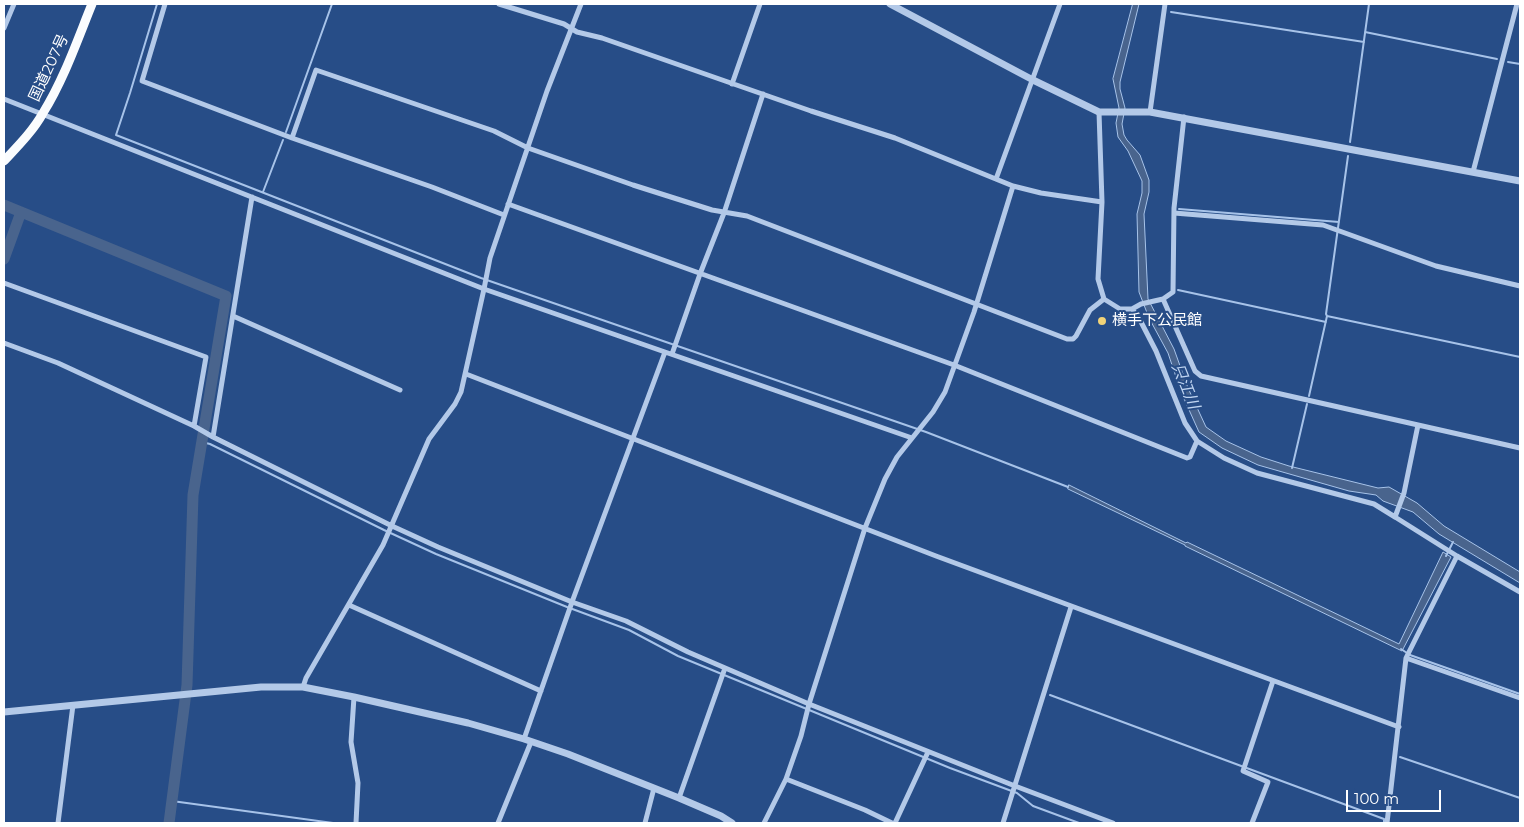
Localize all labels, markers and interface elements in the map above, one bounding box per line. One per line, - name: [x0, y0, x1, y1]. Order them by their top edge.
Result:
- street label: 国道207号: [26, 32, 72, 104]
- place label: 横手下公民館: [1112, 312, 1202, 330]
- marker: 横手下公民館: [1096, 315, 1108, 327]
- water label: 只江川: [1167, 360, 1203, 412]
- scale bar: [1349, 780, 1444, 812]
- text: 100 m: [1354, 789, 1399, 808]

